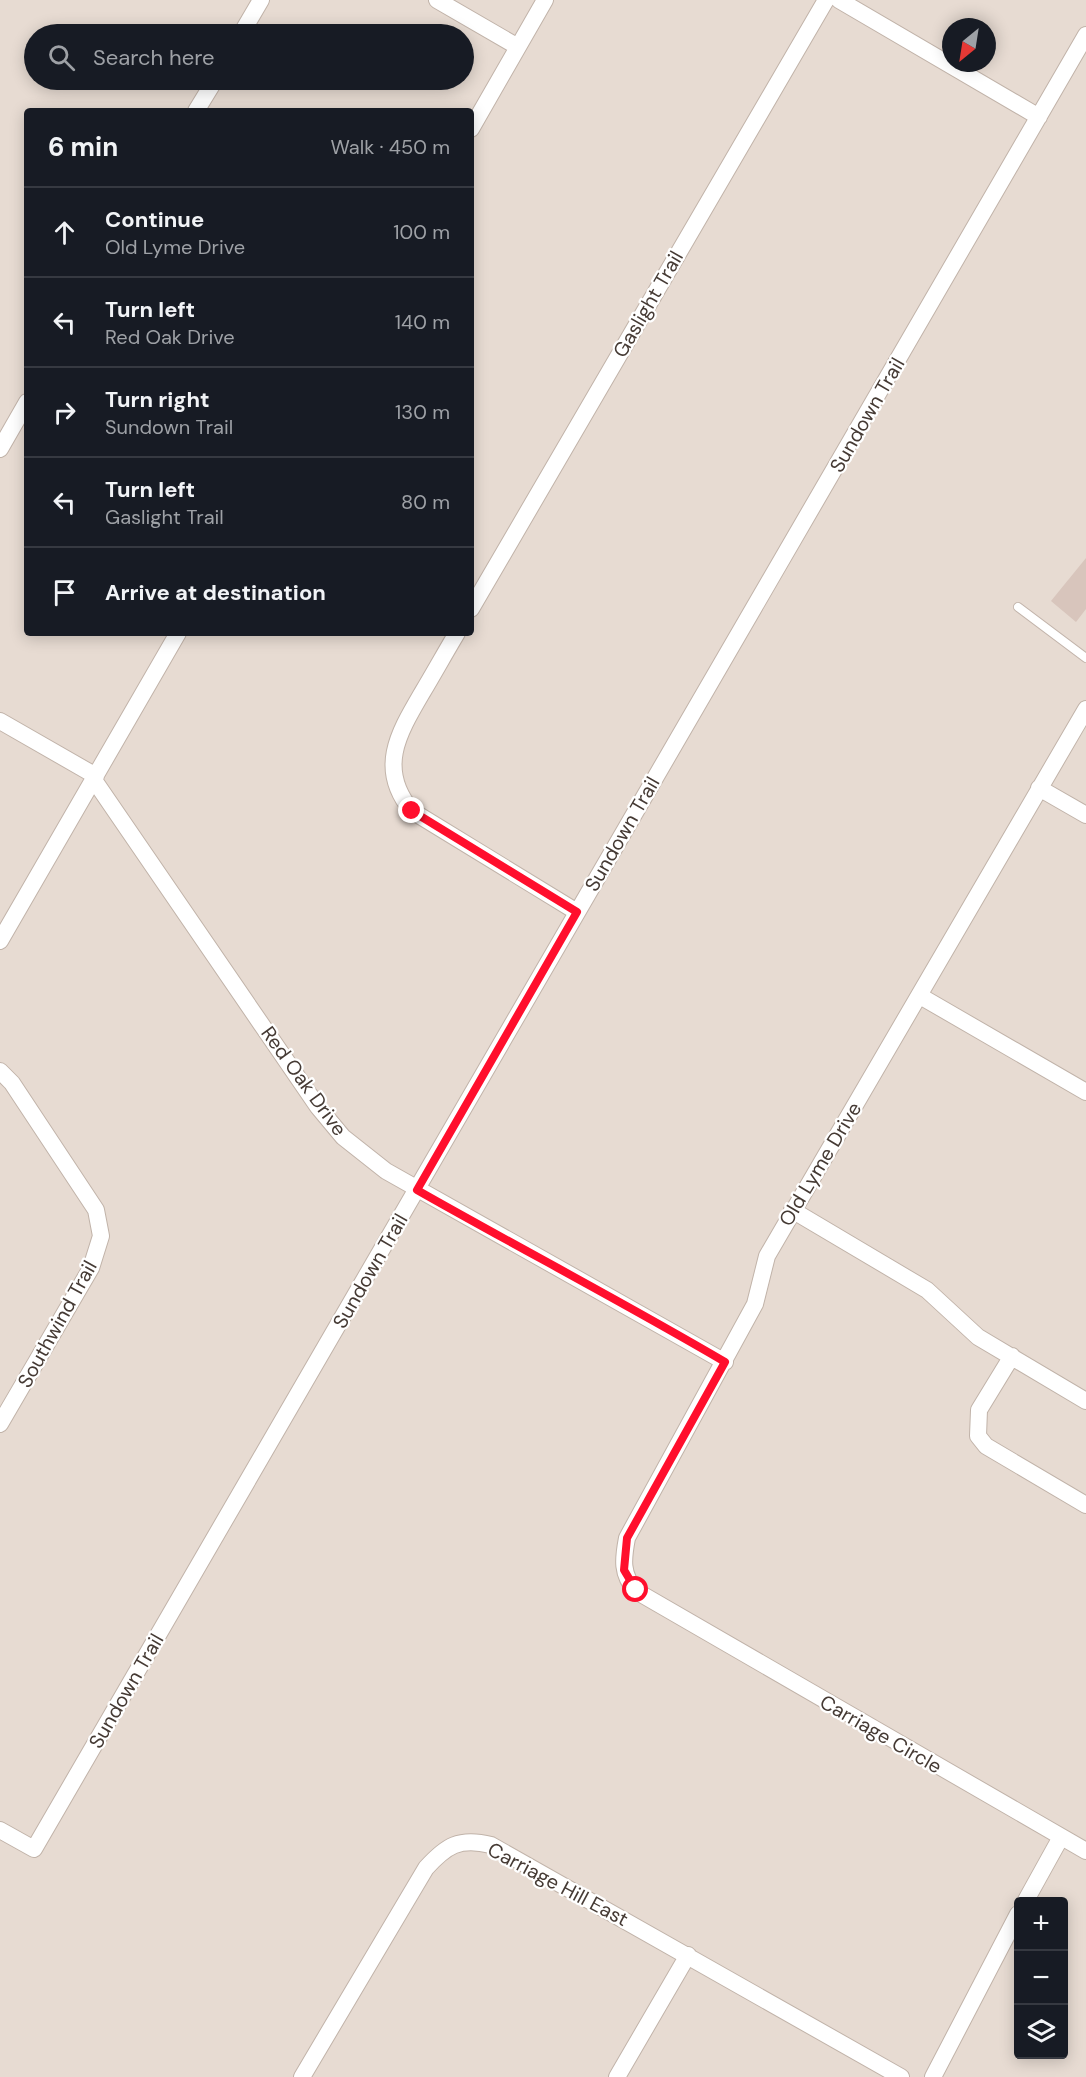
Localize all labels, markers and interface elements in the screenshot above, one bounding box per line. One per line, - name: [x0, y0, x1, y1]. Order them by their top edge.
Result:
- north arrow: [942, 18, 996, 72]
- search box: [24, 24, 474, 90]
- icon: search: [45, 41, 78, 74]
- text: Search here: [93, 43, 214, 72]
- text: 6 min: [48, 130, 118, 164]
- text: Walk · 450 m: [330, 134, 450, 160]
- text: Continue: [105, 205, 204, 234]
- icon: ahead: [48, 216, 81, 249]
- text: 100 m: [393, 219, 450, 245]
- text: Old Lyme Drive: [105, 234, 245, 260]
- street label: Gaslight Trail: [607, 246, 689, 362]
- text: Turn left: [105, 295, 195, 324]
- icon: left: [48, 306, 81, 339]
- text: 140 m: [395, 309, 450, 335]
- text: Red Oak Drive: [105, 324, 235, 350]
- street label: Sundown Trail: [824, 353, 910, 477]
- text: Turn right: [105, 385, 210, 414]
- icon: right: [48, 396, 81, 429]
- text: 130 m: [395, 399, 450, 425]
- text: Sundown Trail: [105, 414, 233, 440]
- text: Turn left: [105, 475, 195, 504]
- icon: left: [48, 486, 81, 519]
- text: 80 m: [401, 489, 450, 515]
- text: Gaslight Trail: [105, 504, 224, 530]
- icon: arrive: [48, 576, 81, 609]
- text: Arrive at destination: [105, 578, 326, 607]
- street label: Sundown Trail: [579, 772, 665, 896]
- route end: [398, 797, 424, 823]
- street label: Red Oak Drive: [255, 1021, 353, 1141]
- street label: Old Lyme Drive: [773, 1097, 867, 1231]
- street label: Sundown Trail: [327, 1209, 413, 1333]
- street label: Southwind Trail: [11, 1256, 103, 1392]
- route start: [622, 1576, 648, 1602]
- street label: Sundown Trail: [83, 1629, 169, 1753]
- street label: Carriage Circle: [815, 1689, 947, 1779]
- street label: Carriage Hill East: [483, 1836, 633, 1932]
- map controls: [1014, 1897, 1068, 2059]
- button: +: [1014, 1897, 1068, 1951]
- button: −: [1014, 1951, 1068, 2005]
- button: layers: [1014, 2005, 1068, 2059]

